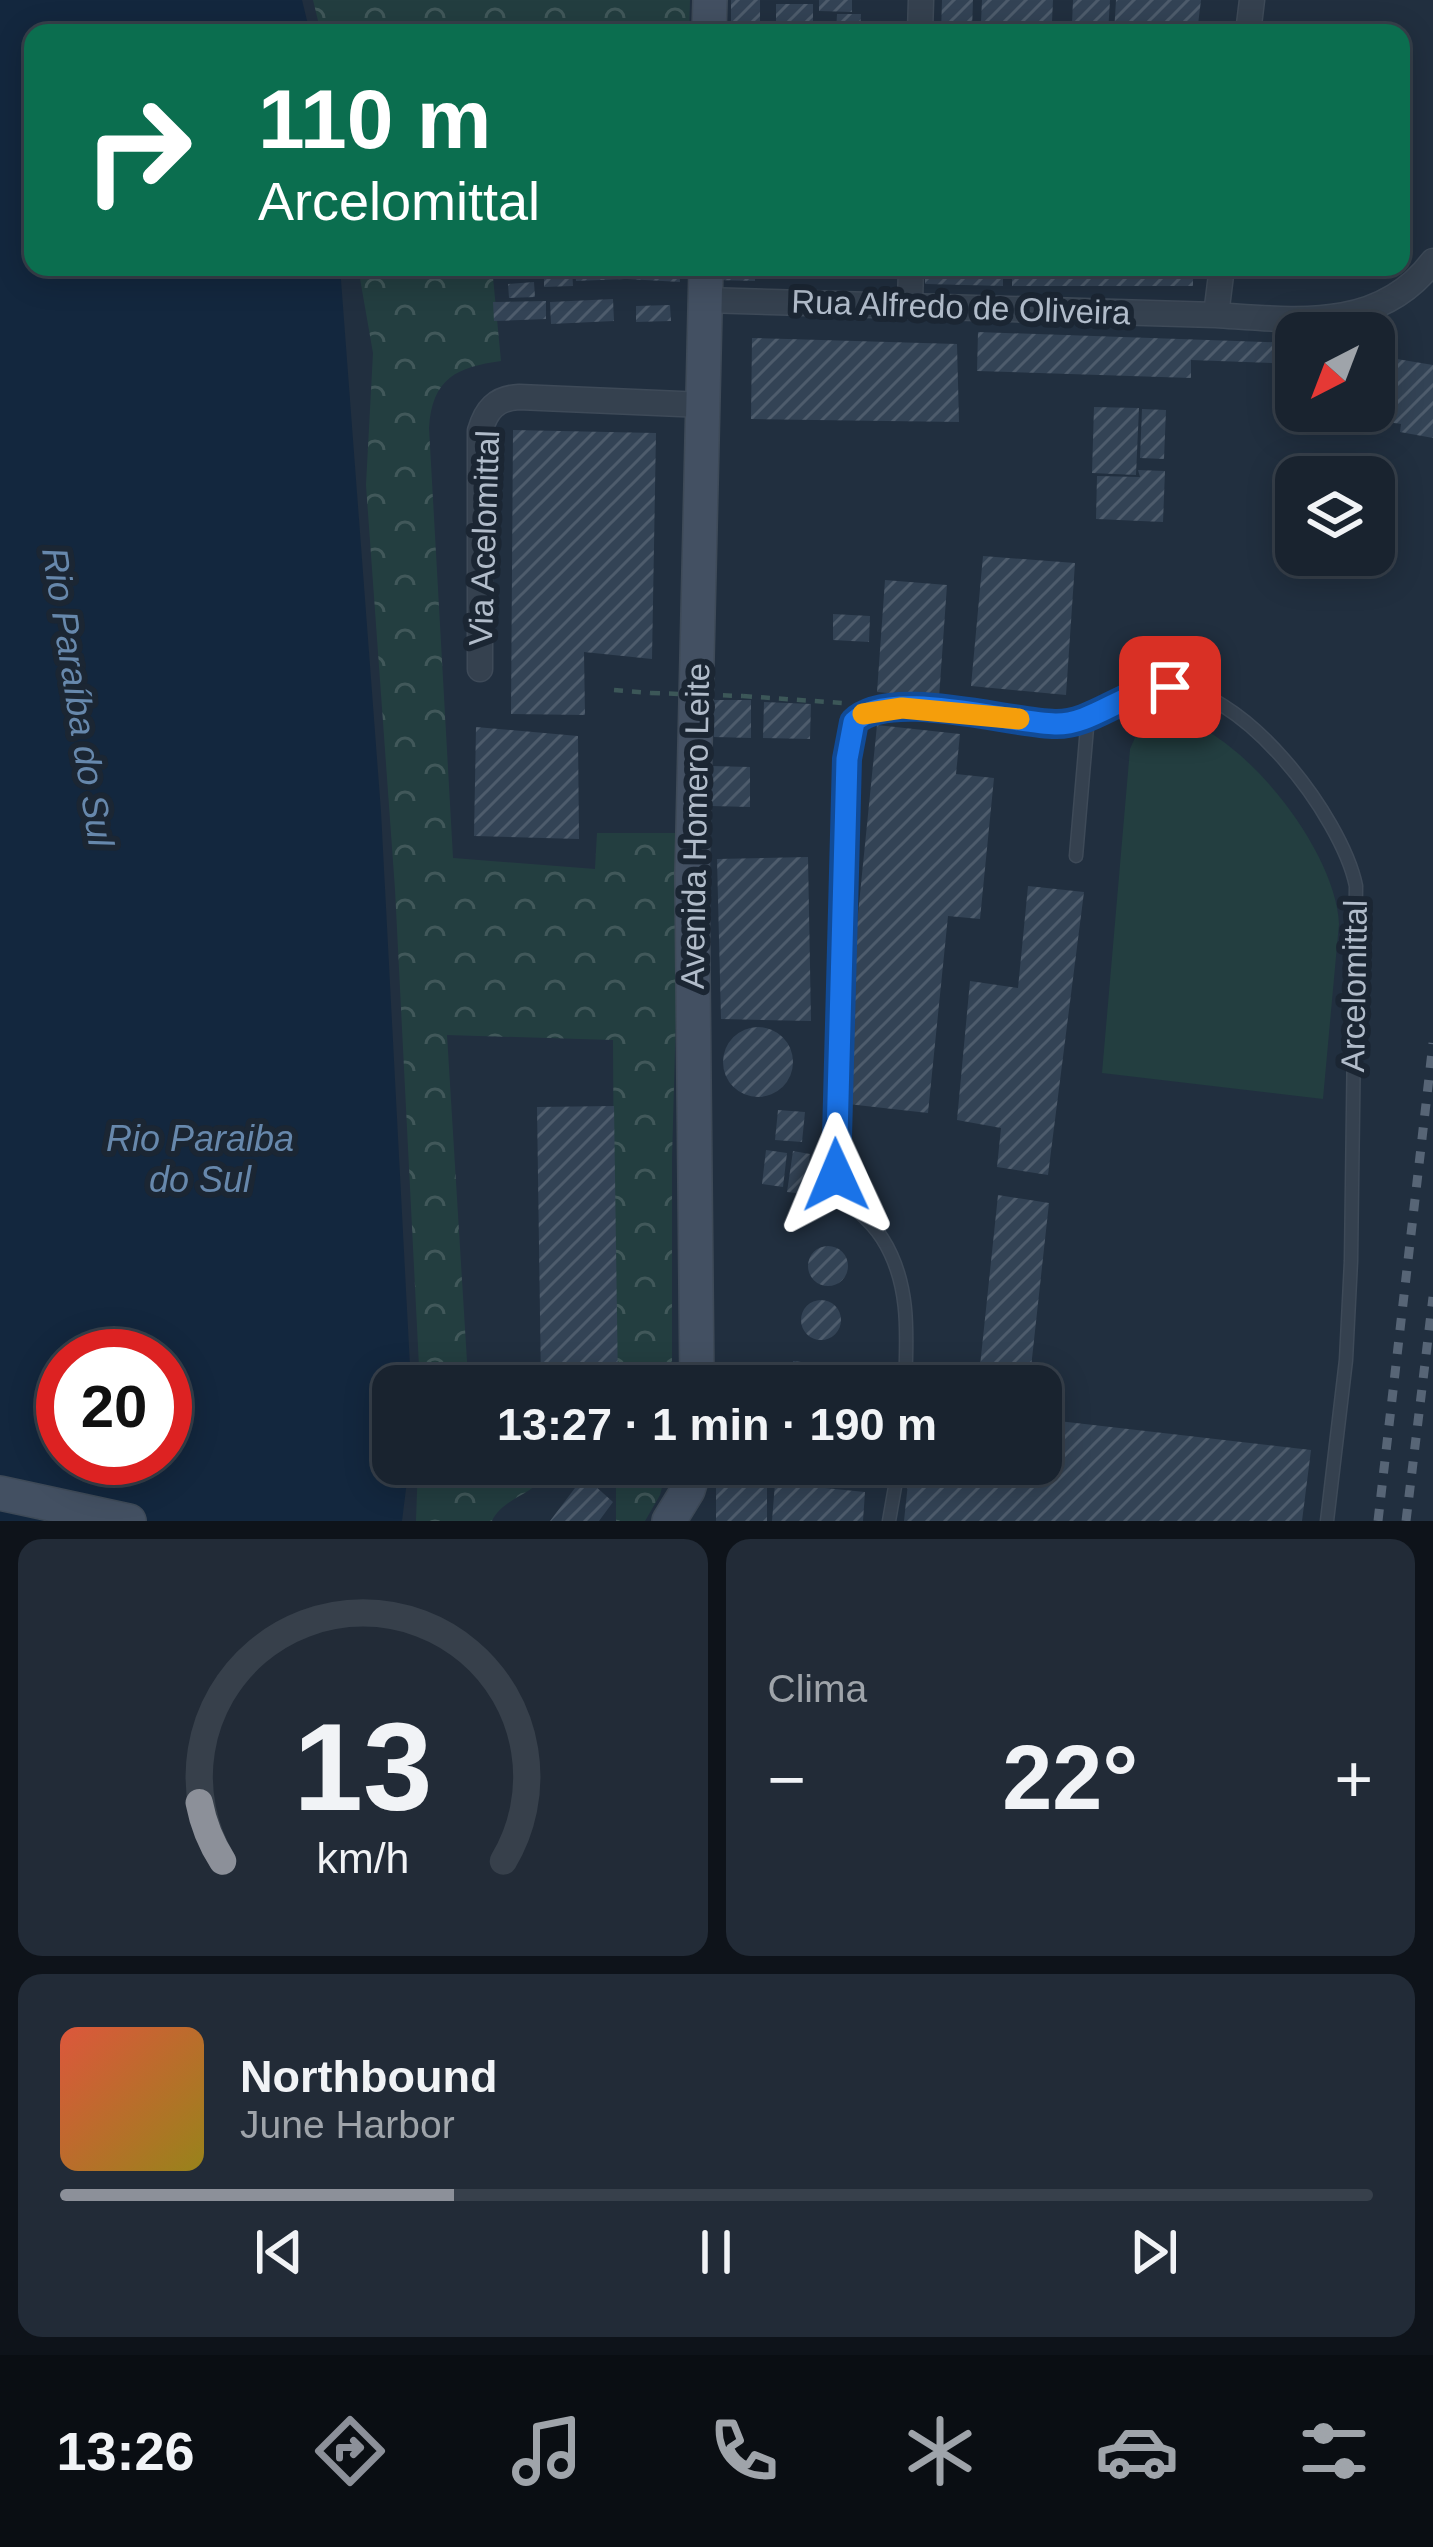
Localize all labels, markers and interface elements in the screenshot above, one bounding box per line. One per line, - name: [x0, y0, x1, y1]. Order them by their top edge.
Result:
- icon: right: [60, 72, 216, 228]
- text: 110 m: [258, 72, 492, 166]
- text: Arcelomittal: [258, 171, 540, 231]
- street label: Rua Alfredo de Oliveira: [791, 283, 1132, 331]
- north arrow: [1275, 312, 1395, 432]
- map controls: [1275, 312, 1395, 576]
- street label: Via Acelomittal: [462, 429, 506, 647]
- button: layers: [1275, 456, 1395, 576]
- water label: Rio Paraíba do Sul: [34, 545, 122, 850]
- pin: [1119, 636, 1221, 738]
- icon: arrive: [1137, 654, 1203, 720]
- street label: Avenida Homero Leite: [674, 663, 716, 989]
- street label: Arcelomittal: [1334, 899, 1374, 1073]
- position arrow: [773, 1112, 899, 1238]
- water label: Rio Paraiba do Sul: [106, 1118, 294, 1200]
- speed limit sign: 20: [36, 1329, 192, 1485]
- text: 13:27 · 1 min · 190 m: [497, 1399, 937, 1450]
- text: Clima: [768, 1667, 867, 1710]
- text: 13: [293, 1697, 432, 1836]
- text: 22°: [1002, 1728, 1138, 1828]
- text: −: [768, 1742, 806, 1816]
- text: +: [1334, 1742, 1373, 1816]
- text: km/h: [316, 1833, 409, 1881]
- text: Northbound: [240, 2051, 497, 2102]
- text: June Harbor: [240, 2103, 455, 2146]
- icon: previous: [246, 2219, 312, 2285]
- icon: pause: [683, 2219, 749, 2285]
- icon: next: [1121, 2219, 1187, 2285]
- icon: directions: [308, 2409, 392, 2493]
- icon: music: [505, 2409, 589, 2493]
- icon: phone: [702, 2409, 786, 2493]
- icon: climate: [898, 2409, 982, 2493]
- icon: car: [1095, 2409, 1179, 2493]
- icon: filters: [1292, 2409, 1376, 2493]
- text: 13:26: [56, 2421, 195, 2481]

